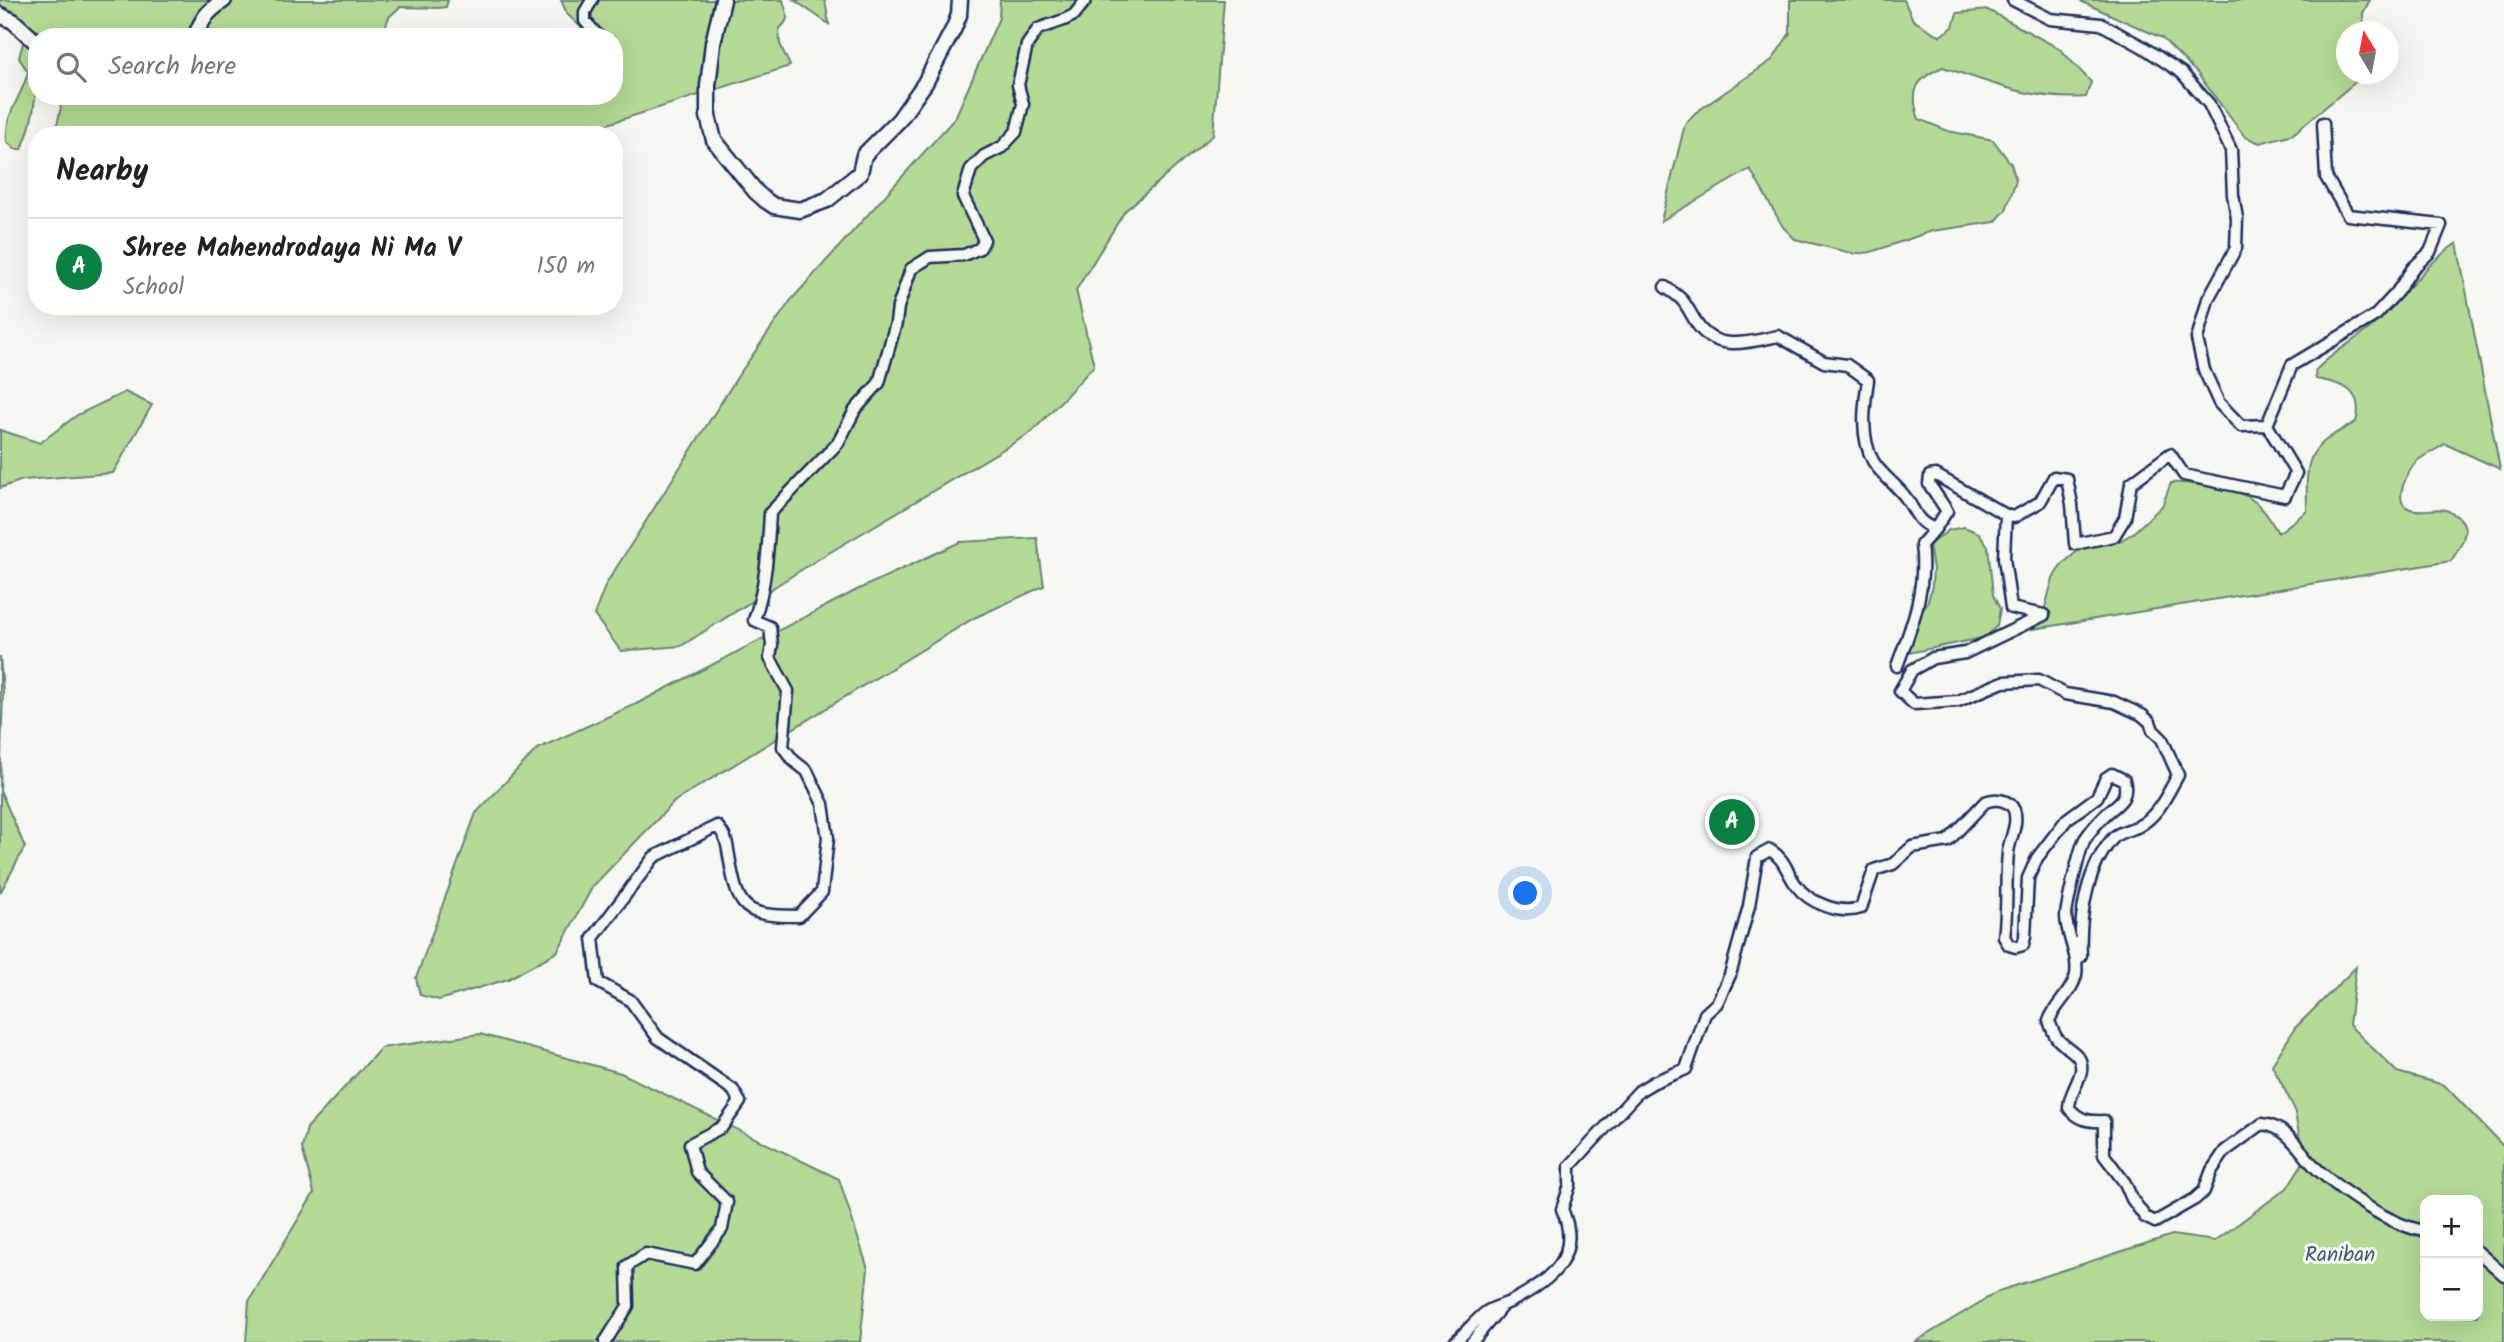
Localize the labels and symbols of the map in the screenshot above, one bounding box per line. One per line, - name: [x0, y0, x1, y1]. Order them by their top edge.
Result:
- north arrow: [2336, 21, 2399, 84]
- pin: A: [1709, 796, 1755, 848]
- your location: [1508, 876, 1542, 910]
- park label: Raniban: [2305, 1239, 2375, 1272]

